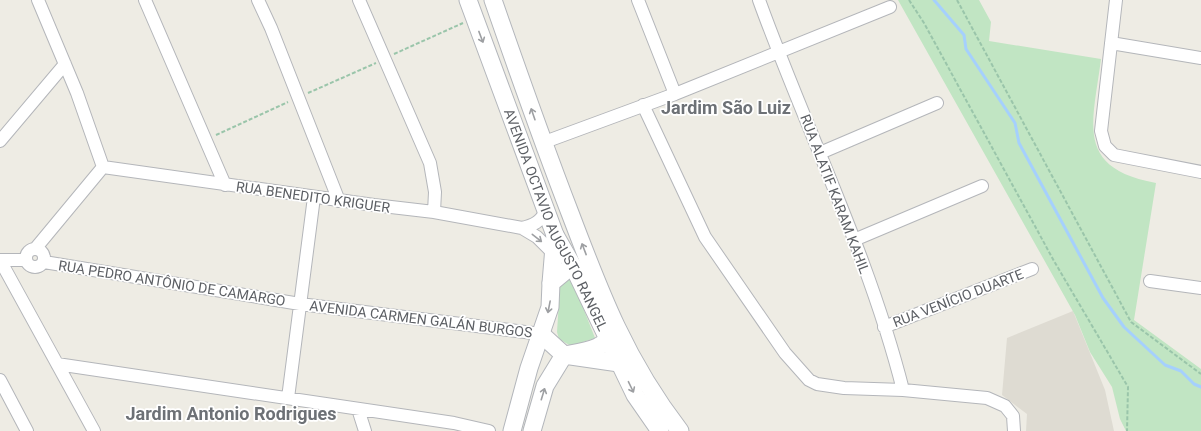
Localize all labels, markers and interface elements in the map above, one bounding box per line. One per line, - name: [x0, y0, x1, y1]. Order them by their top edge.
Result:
- one-way arrow: [478, 30, 486, 42]
- district label: Jardim São Luiz: [661, 97, 791, 118]
- street label: AVENIDA OCTAVIO AUGUSTO RANGEL: [501, 107, 611, 334]
- one-way arrow: [528, 109, 536, 121]
- street label: RUA ALATIF KARAM KAHIL: [797, 112, 873, 276]
- street label: RUA BENEDITO KRIGUER: [235, 178, 391, 216]
- one-way arrow: [531, 233, 542, 242]
- one-way arrow: [579, 243, 587, 255]
- street label: RUA PEDRO ANTÔNIO DE CAMARGO: [57, 256, 287, 309]
- street label: RUA VENÍCIO DUARTE: [890, 265, 1026, 330]
- street label: AVENIDA CARMEN GALÁN BURGOS: [309, 296, 533, 341]
- one-way arrow: [544, 300, 552, 313]
- one-way arrow: [628, 381, 635, 393]
- one-way arrow: [540, 387, 547, 400]
- district label: Jardim Antonio Rodrigues: [126, 403, 337, 424]

